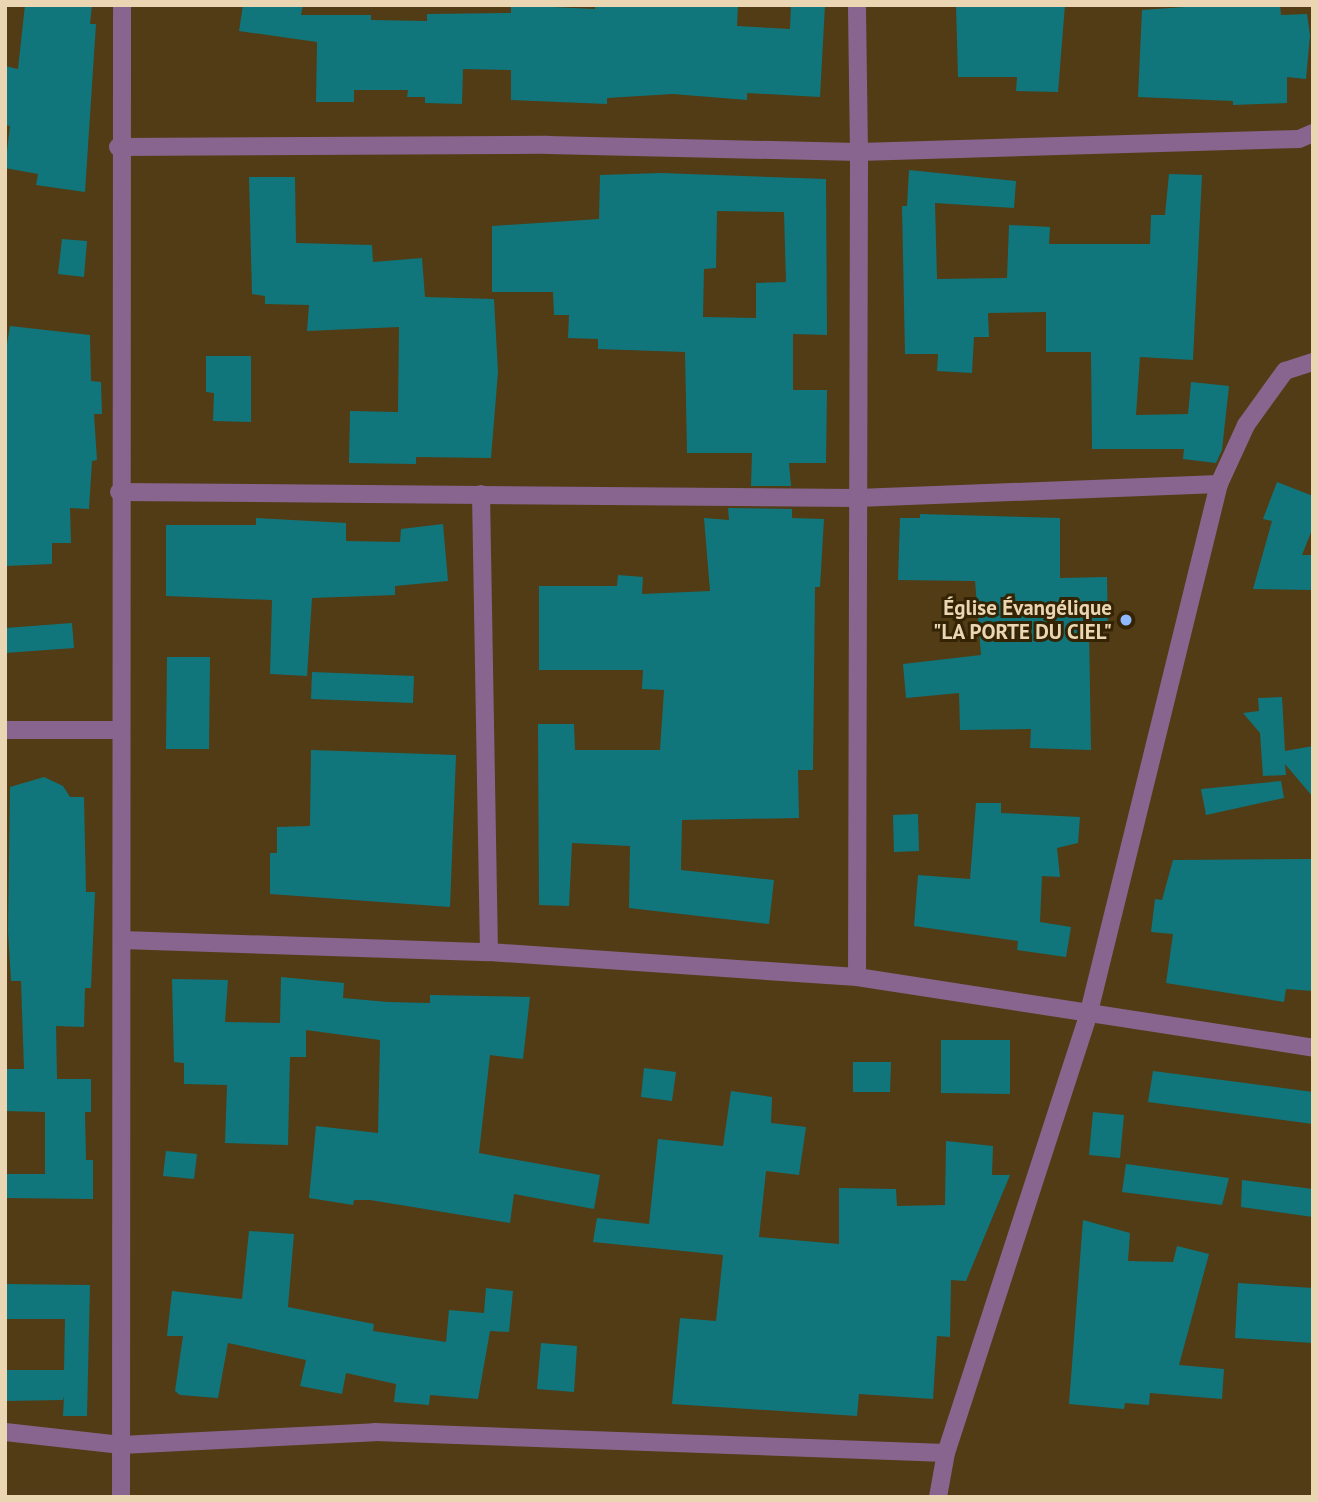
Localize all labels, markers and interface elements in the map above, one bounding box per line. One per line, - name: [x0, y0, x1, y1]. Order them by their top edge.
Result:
- place label: Église Évangélique "LA PORTE DU CIEL": [932, 595, 1112, 645]
- marker: Église Évangélique "LA PORTE DU CIEL": [1118, 612, 1134, 628]

